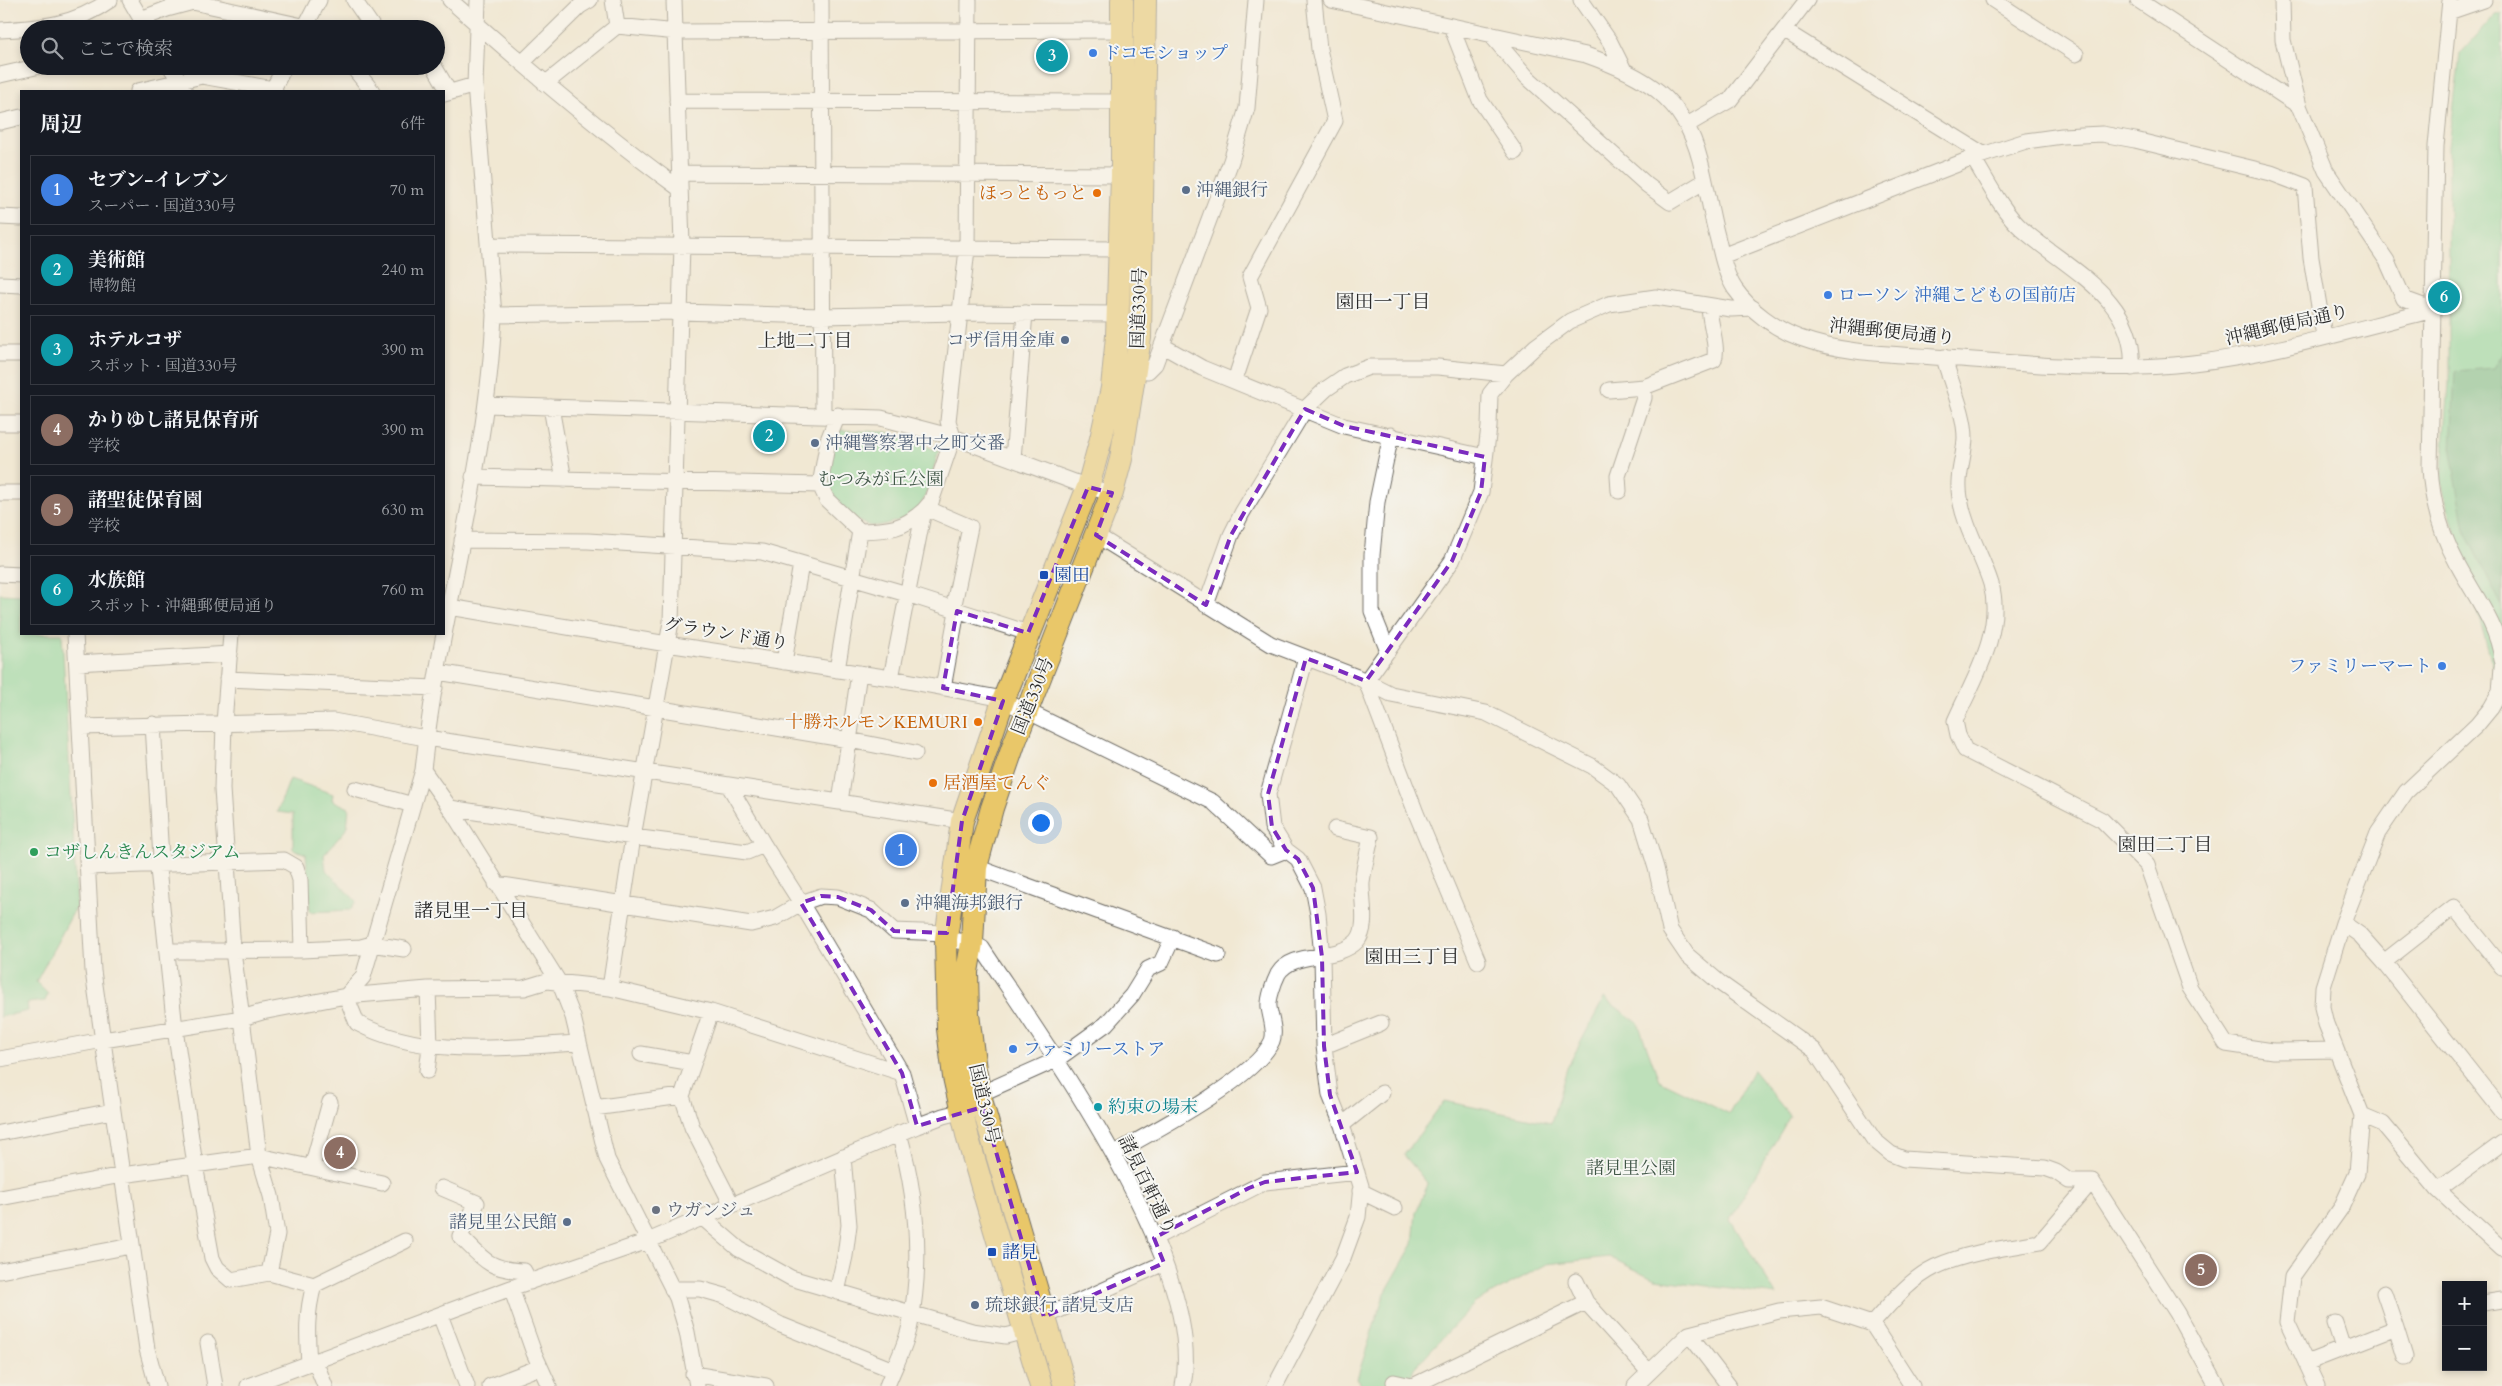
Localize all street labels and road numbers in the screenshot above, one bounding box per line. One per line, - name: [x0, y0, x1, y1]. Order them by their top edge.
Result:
- street label: 国道330号: [1125, 267, 1153, 349]
- street label: 沖縄郵便局通り: [2223, 299, 2351, 351]
- street label: 沖縄郵便局通り: [1828, 313, 1956, 351]
- street label: グラウンド通り: [662, 612, 790, 656]
- street label: 国道330号: [1006, 653, 1060, 739]
- street label: 国道330号: [963, 1061, 1005, 1147]
- street label: 諸見百軒通り: [1112, 1131, 1182, 1239]

